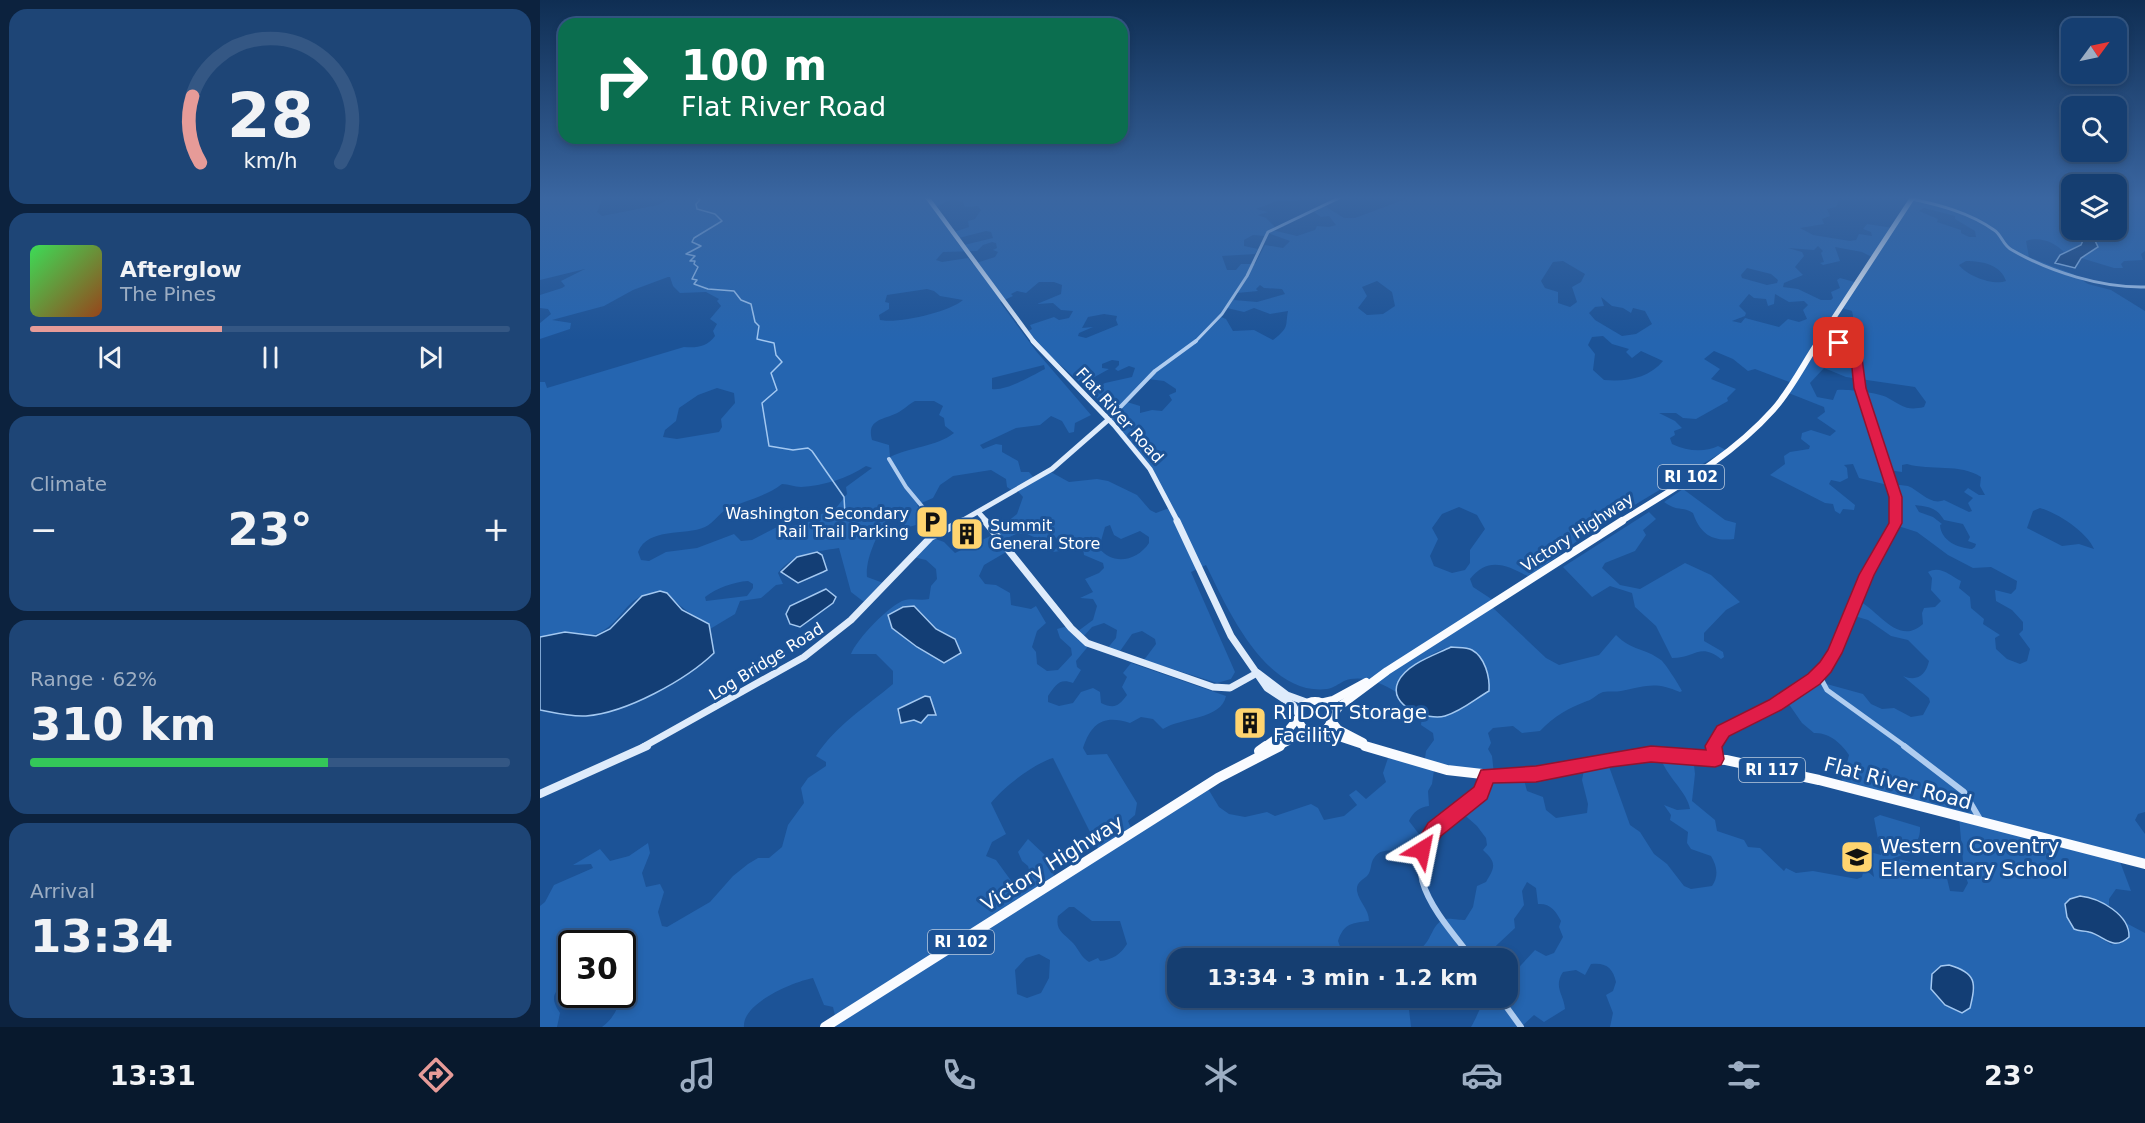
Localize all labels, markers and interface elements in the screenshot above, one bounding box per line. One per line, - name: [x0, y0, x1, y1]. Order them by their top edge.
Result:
- north arrow: [2061, 18, 2127, 84]
- map controls: [2061, 18, 2127, 240]
- text: 100 m: [681, 41, 827, 90]
- icon: right: [582, 42, 660, 120]
- text: 28: [227, 79, 313, 152]
- text: Flat River Road: [681, 91, 886, 122]
- button: search: [2061, 96, 2127, 162]
- text: km/h: [243, 149, 297, 174]
- button: layers: [2061, 174, 2127, 240]
- text: Afterglow: [120, 257, 242, 282]
- text: The Pines: [120, 282, 216, 306]
- pin: [1813, 317, 1864, 368]
- icon: arrive: [1822, 326, 1855, 359]
- icon: previous: [94, 341, 127, 374]
- icon: pause: [254, 341, 287, 374]
- icon: next: [414, 341, 447, 374]
- street label: Flat River Road: [1072, 364, 1167, 467]
- road number: RI 102: [1658, 465, 1724, 489]
- text: Climate: [30, 472, 107, 496]
- street label: Victory Highway: [1518, 489, 1637, 576]
- text: 23°: [227, 503, 313, 556]
- place label: Washington Secondary Rail Trail Parking: [725, 504, 909, 541]
- parking icon: Washington Secondary Rail Trail Parking: [914, 504, 950, 540]
- text: −: [30, 510, 58, 549]
- text: +: [482, 510, 510, 549]
- building icon: Summit General Store: [949, 516, 985, 552]
- place label: Summit General Store: [990, 516, 1100, 553]
- street label: Log Bridge Road: [706, 619, 827, 704]
- text: Range · 62%: [30, 667, 157, 691]
- text: 310 km: [30, 698, 216, 751]
- place label: RI DOT Storage Facility: [1273, 700, 1427, 747]
- building icon: RI DOT Storage Facility: [1232, 705, 1268, 741]
- street label: Flat River Road: [1822, 752, 1974, 814]
- road number: RI 117: [1739, 758, 1805, 782]
- street label: Victory Highway: [977, 810, 1127, 916]
- position arrow: [1390, 818, 1454, 882]
- place label: Western Coventry Elementary School: [1880, 834, 2068, 881]
- school or university icon: Western Coventry Elementary School: [1839, 839, 1875, 875]
- text: Arrival: [30, 879, 95, 903]
- text: 13:34: [30, 910, 173, 963]
- speed limit sign: 30: [558, 930, 636, 1008]
- road number: RI 102: [928, 930, 994, 954]
- text: 13:34 · 3 min · 1.2 km: [1207, 965, 1478, 990]
- icon: directions: [415, 1054, 457, 1096]
- icon: music: [677, 1054, 719, 1096]
- icon: phone: [938, 1054, 980, 1096]
- icon: climate: [1200, 1054, 1242, 1096]
- icon: car: [1461, 1054, 1503, 1096]
- icon: filters: [1723, 1054, 1765, 1096]
- text: 13:31: [110, 1060, 196, 1091]
- text: 23°: [1984, 1060, 2035, 1091]

